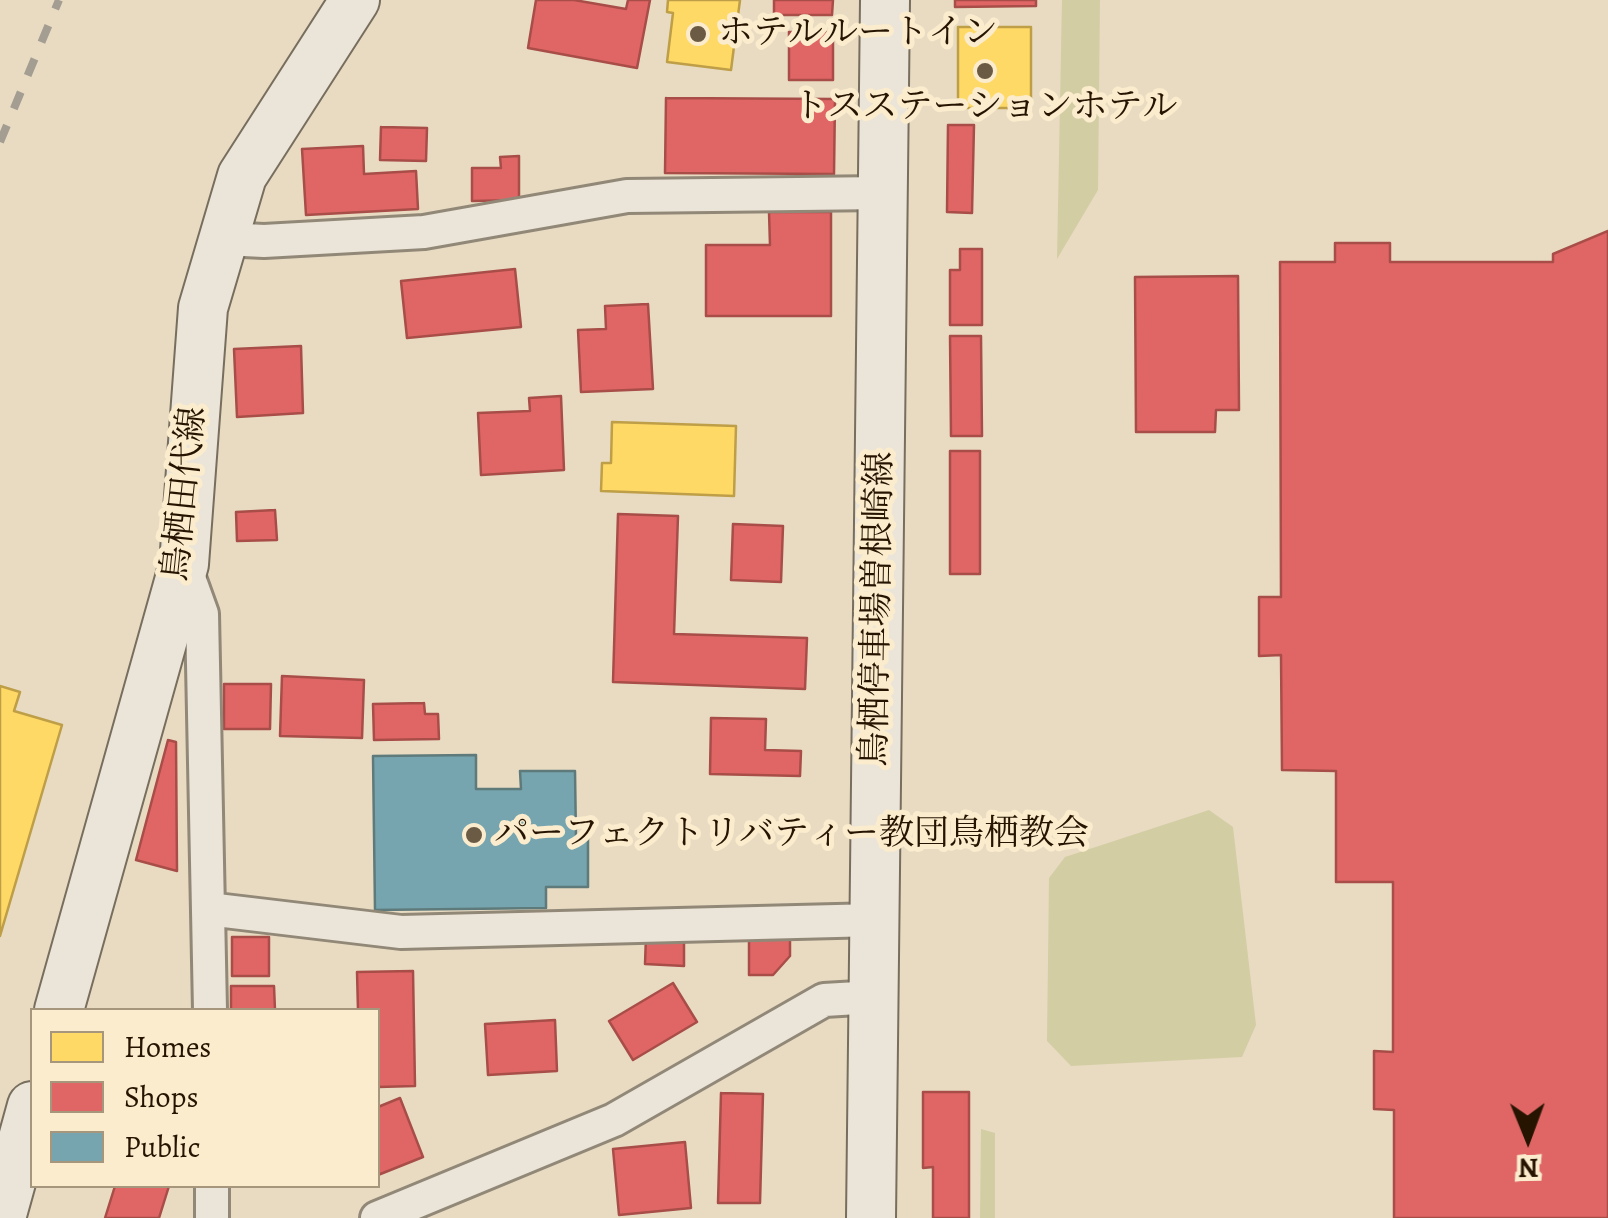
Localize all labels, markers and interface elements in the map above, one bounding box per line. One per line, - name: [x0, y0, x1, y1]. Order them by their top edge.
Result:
- place label: ホテルルートイン: [718, 13, 998, 55]
- marker: ホテルルートイン: [687, 23, 709, 45]
- marker: トスステーションホテル: [974, 60, 996, 82]
- place label: トスステーションホテル: [793, 87, 1177, 129]
- street label: 鳥栖田代線: [156, 405, 216, 583]
- street label: 鳥栖停車場曽根崎線: [855, 451, 903, 767]
- place label: パーフェクトリバティー教団鳥栖教会: [494, 814, 1089, 856]
- marker: パーフェクトリバティー教団鳥栖教会: [463, 824, 485, 846]
- legend: [30, 1008, 380, 1188]
- text: Homes: [124, 1027, 211, 1067]
- text: Shops: [124, 1077, 198, 1117]
- north arrow: [1478, 1088, 1578, 1188]
- text: Public: [124, 1127, 201, 1167]
- text: N: [1518, 1149, 1539, 1187]

